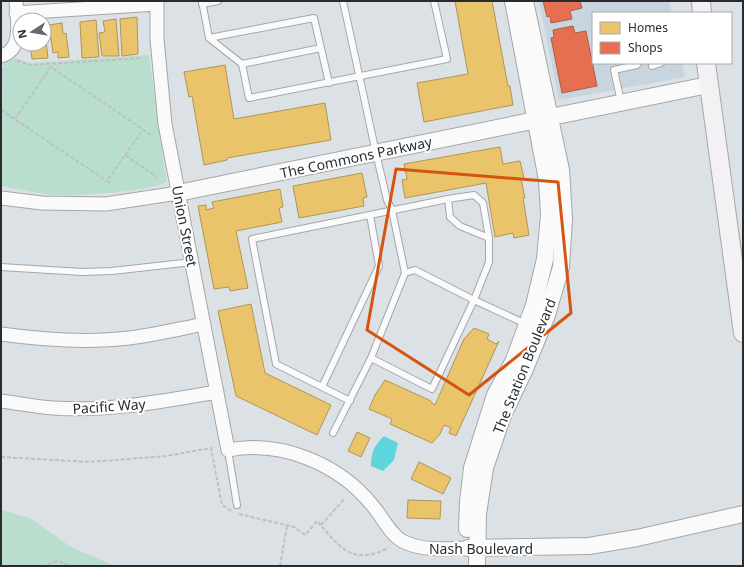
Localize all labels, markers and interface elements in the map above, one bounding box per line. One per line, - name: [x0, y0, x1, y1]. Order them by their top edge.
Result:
- north arrow: [12, 12, 52, 52]
- legend: [592, 12, 732, 64]
- text: Homes: [628, 19, 668, 36]
- text: N: [13, 28, 30, 40]
- text: Shops: [628, 39, 663, 56]
- street label: The Commons Parkway: [278, 131, 434, 182]
- street label: Union Street: [168, 184, 202, 268]
- street label: The Station Boulevard: [488, 295, 560, 437]
- street label: Pacific Way: [72, 394, 147, 418]
- street label: Nash Boulevard: [429, 539, 533, 558]

